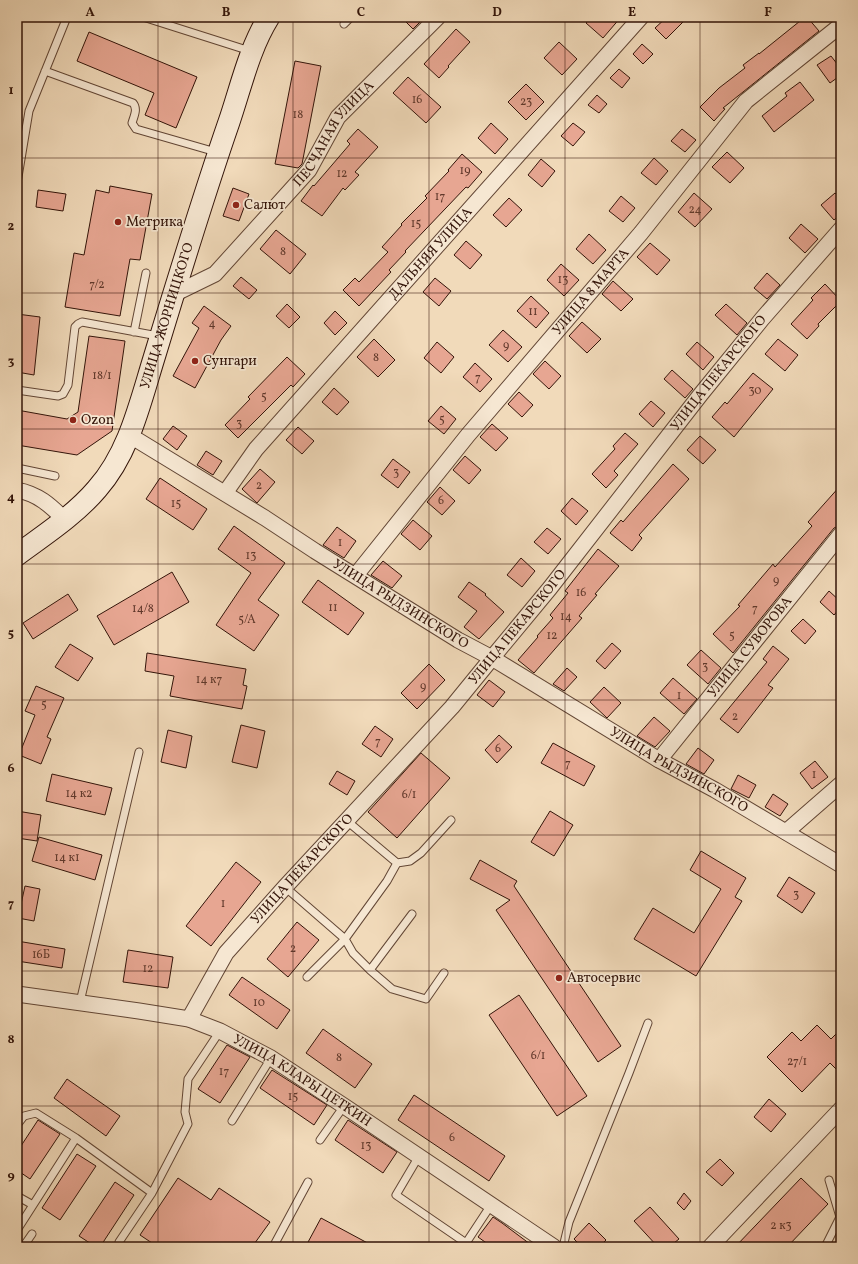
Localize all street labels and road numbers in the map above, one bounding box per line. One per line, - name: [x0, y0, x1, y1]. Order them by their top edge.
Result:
- street label: ПЕСЧАНАЯ УЛИЦА: [289, 76, 379, 191]
- street label: ДАЛЬНЯЯ УЛИЦА: [384, 203, 477, 304]
- street label: УЛИЦА ЖОРНИЦКОГО: [136, 240, 198, 391]
- street label: УЛИЦА 8 МАРТА: [548, 244, 634, 339]
- street label: УЛИЦА ПЕКАРСКОГО: [666, 311, 771, 435]
- street label: УЛИЦА РЫДЗИНСКОГО: [329, 555, 472, 653]
- street label: УЛИЦА ПЕКАРСКОГО: [464, 565, 570, 689]
- street label: УЛИЦА СУВОРОВА: [703, 592, 797, 702]
- street label: УЛИЦА РЫДЗИНСКОГО: [606, 723, 752, 817]
- street label: УЛИЦА ПЕКАРСКОГО: [246, 810, 358, 929]
- street label: УЛИЦА КЛАРЫ ЦЕТКИН: [229, 1030, 375, 1131]

